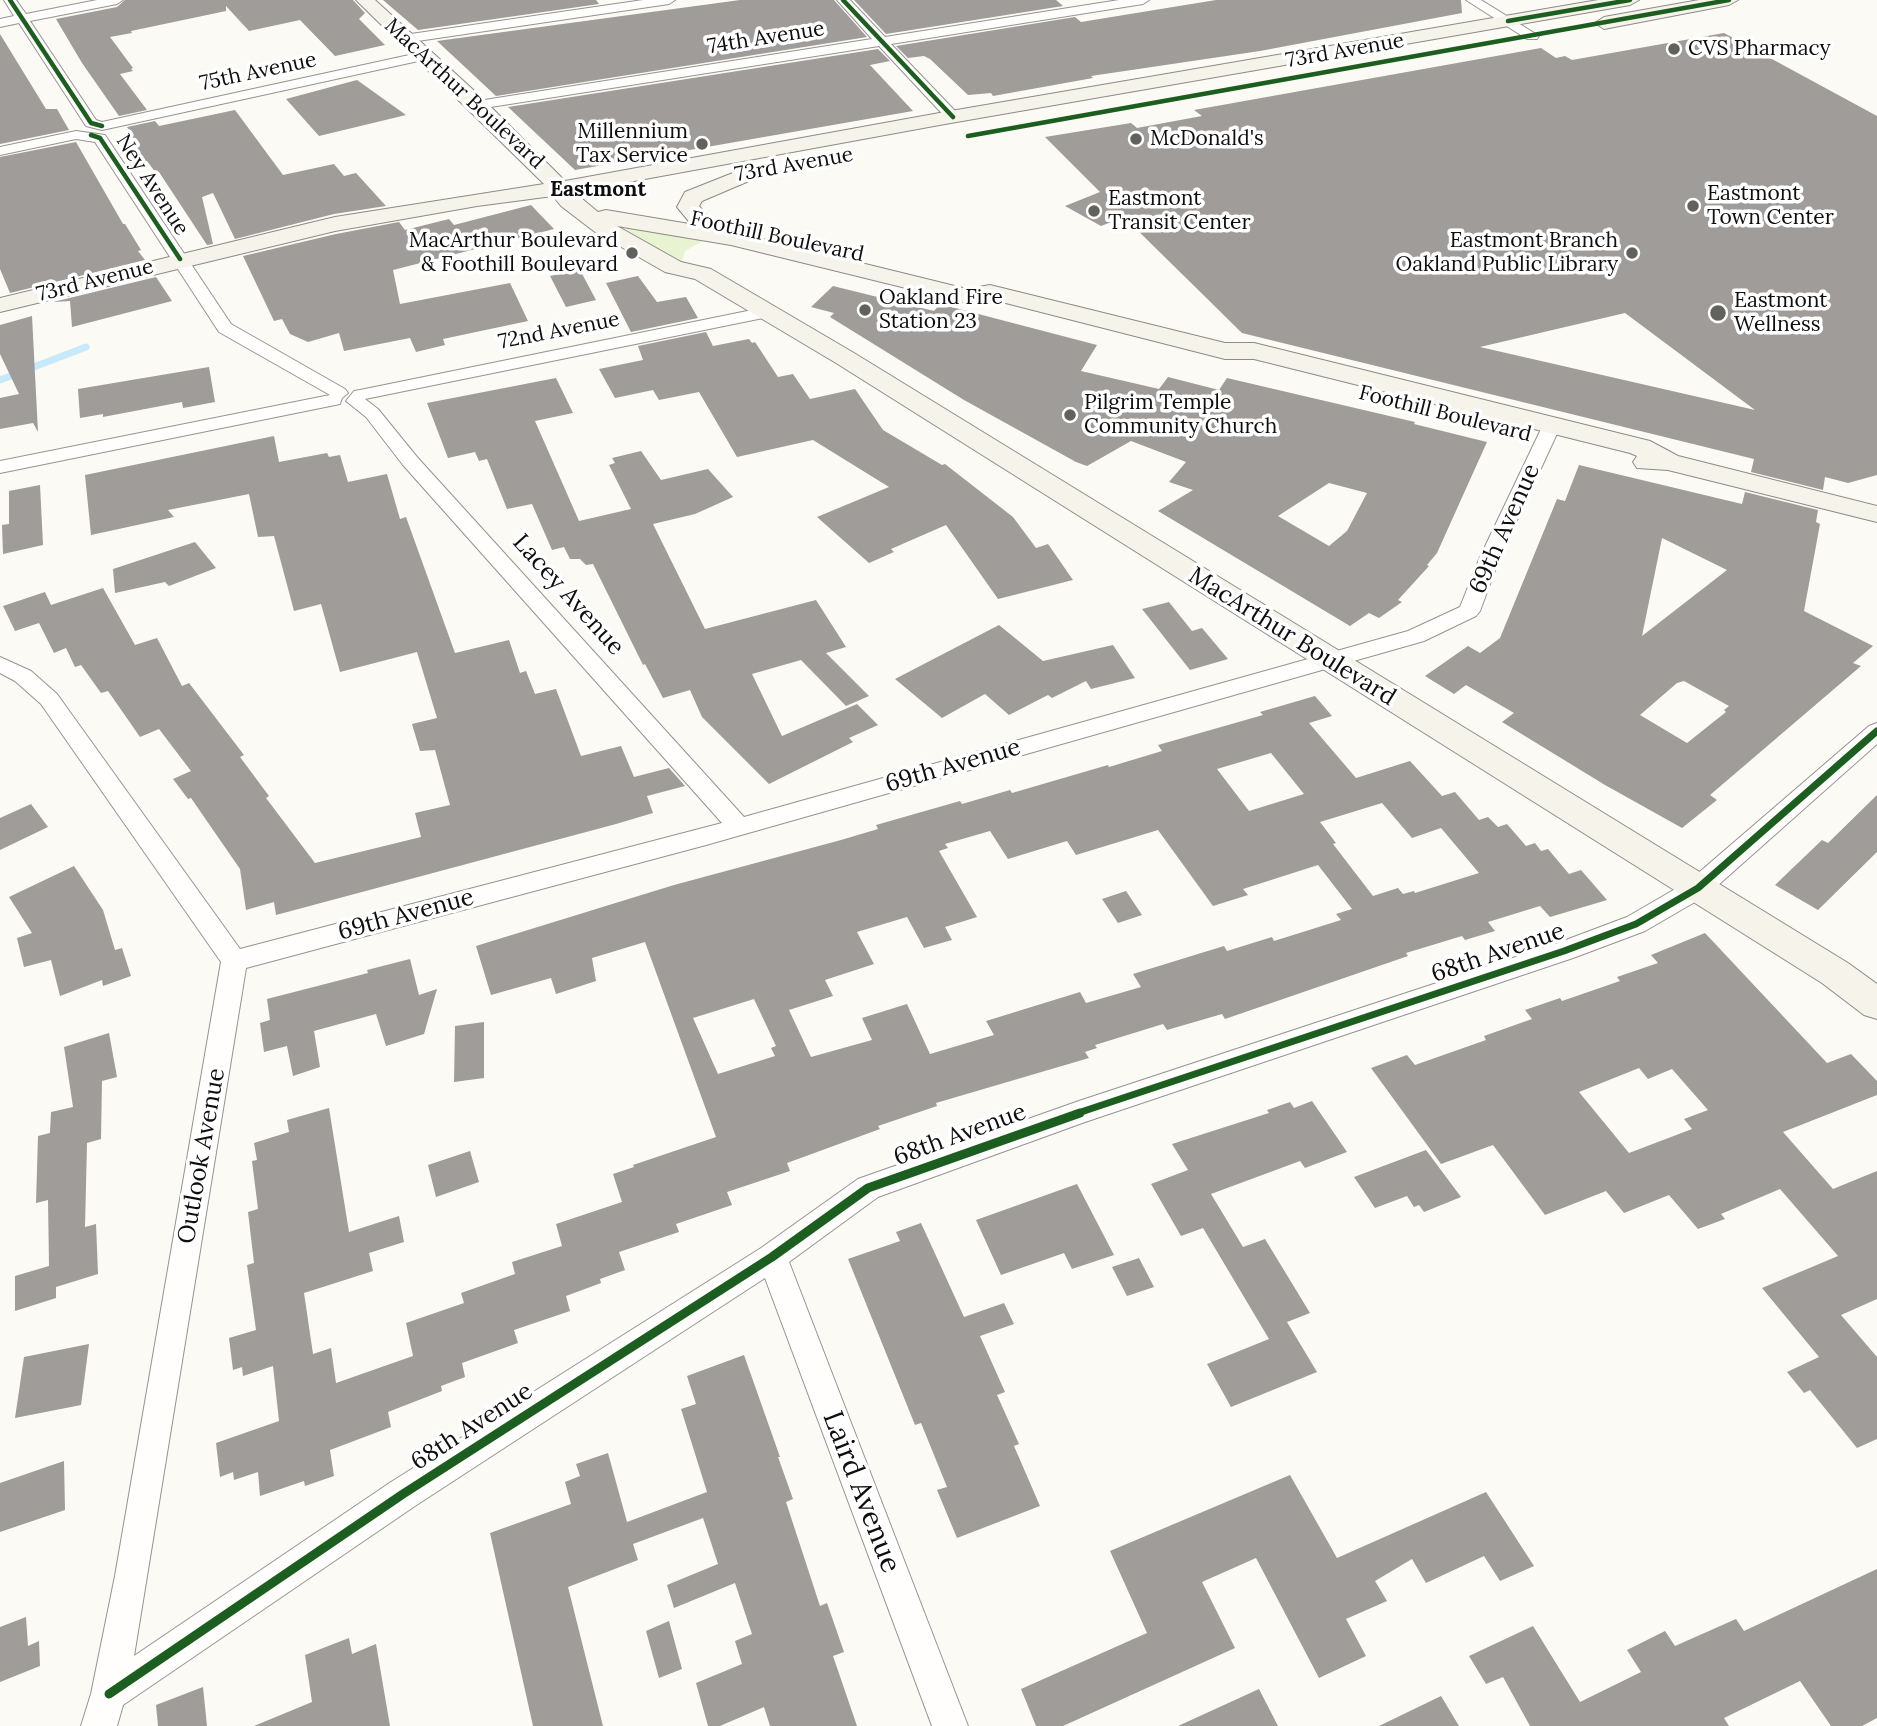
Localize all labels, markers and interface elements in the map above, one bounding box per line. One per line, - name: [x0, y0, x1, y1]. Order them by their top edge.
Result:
- street label: MacArthur Boulevard: [379, 13, 549, 175]
- street label: 74th Avenue: [706, 16, 826, 60]
- street label: 73rd Avenue: [1284, 28, 1406, 74]
- place label: CVS Pharmacy: [1688, 36, 1831, 62]
- marker: CVS Pharmacy: [1666, 41, 1682, 57]
- street label: 75th Avenue: [197, 47, 319, 97]
- place label: Millennium Tax Service: [576, 119, 688, 169]
- place label: McDonald's: [1150, 126, 1264, 152]
- street label: Ney Avenue: [110, 130, 194, 240]
- marker: McDonald's: [1128, 131, 1144, 147]
- marker: Millennium Tax Service: [694, 136, 710, 152]
- street label: 73rd Avenue: [733, 142, 855, 188]
- district label: Eastmont: [550, 177, 646, 203]
- place label: Eastmont Town Center: [1707, 181, 1834, 231]
- place label: Eastmont Transit Center: [1108, 186, 1250, 236]
- marker: Eastmont Town Center: [1685, 198, 1701, 214]
- marker: Eastmont Transit Center: [1086, 203, 1102, 219]
- street label: Foothill Boulevard: [688, 206, 866, 268]
- place label: MacArthur Boulevard & Foothill Boulevard: [409, 228, 618, 278]
- place label: Eastmont Branch Oakland Public Library: [1395, 228, 1618, 278]
- marker: MacArthur Boulevard & Foothill Boulevard: [624, 245, 640, 261]
- marker: Eastmont Branch Oakland Public Library: [1624, 245, 1640, 261]
- street label: 73rd Avenue: [34, 254, 156, 308]
- place label: Oakland Fire Station 23: [879, 285, 1003, 335]
- place label: Eastmont Wellness: [1734, 288, 1827, 338]
- marker: Oakland Fire Station 23: [857, 302, 873, 318]
- marker: Eastmont Wellness: [1708, 303, 1728, 323]
- street label: 72nd Avenue: [496, 307, 622, 355]
- street label: Foothill Boulevard: [1356, 380, 1534, 448]
- place label: Pilgrim Temple Community Church: [1084, 390, 1277, 440]
- marker: Pilgrim Temple Community Church: [1062, 407, 1078, 423]
- street label: 69th Avenue: [1464, 460, 1546, 598]
- street label: Lacey Avenue: [506, 529, 630, 661]
- street label: MacArthur Boulevard: [1183, 561, 1401, 713]
- street label: 69th Avenue: [882, 733, 1024, 799]
- street label: 69th Avenue: [335, 883, 477, 947]
- street label: 68th Avenue: [1428, 917, 1568, 989]
- street label: Outlook Avenue: [172, 1066, 232, 1246]
- street label: 68th Avenue: [890, 1098, 1030, 1172]
- street label: 68th Avenue: [406, 1377, 538, 1477]
- street label: Laird Avenue: [815, 1407, 907, 1577]

